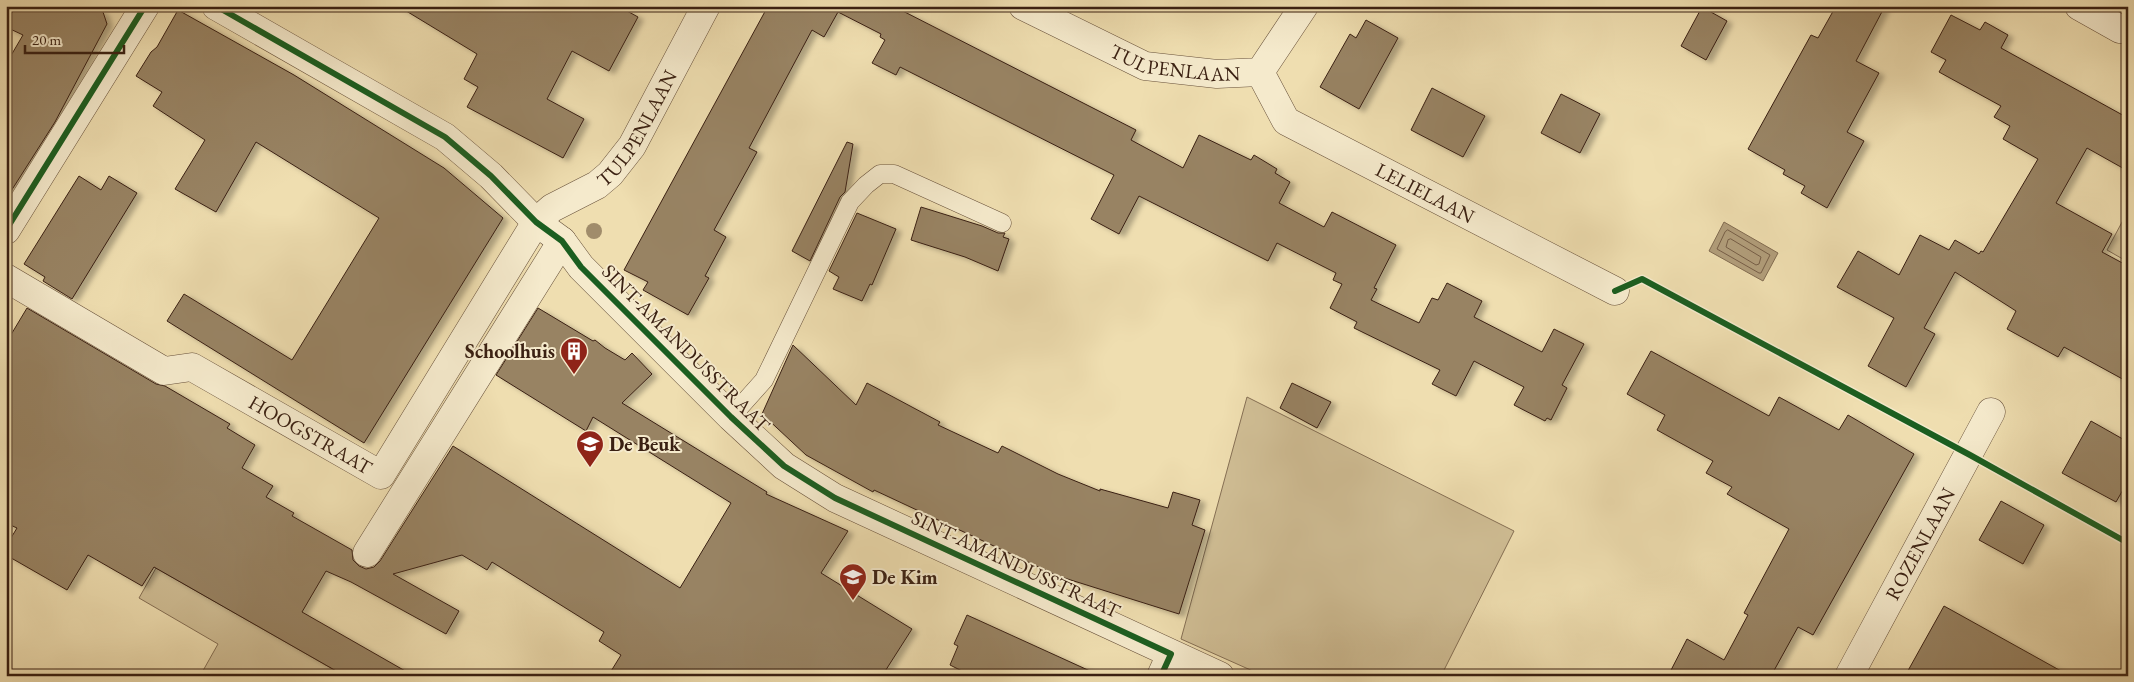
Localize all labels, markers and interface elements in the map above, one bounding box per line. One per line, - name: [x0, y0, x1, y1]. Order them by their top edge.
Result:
- scale bar: [25, 22, 124, 54]
- text: 20 m: [32, 30, 61, 49]
- street label: TULPENLAAN: [1106, 38, 1241, 87]
- street label: TULPENLAAN: [591, 65, 683, 193]
- street label: LELIELAAN: [1371, 157, 1479, 229]
- street label: SINT-AMANDUSSTRAAT: [596, 258, 776, 438]
- building icon: Schoolhuis: [559, 336, 589, 375]
- place label: Schoolhuis: [465, 338, 555, 364]
- street label: HOOGSTRAAT: [244, 389, 377, 481]
- school or university icon: De Beuk: [575, 429, 605, 468]
- place label: De Beuk: [609, 431, 681, 457]
- street label: ROZENLAAN: [1879, 483, 1961, 605]
- street label: SINT-AMANDUSSTRAAT: [908, 504, 1125, 624]
- school or university icon: De Kim: [838, 562, 868, 601]
- place label: De Kim: [872, 564, 938, 590]

